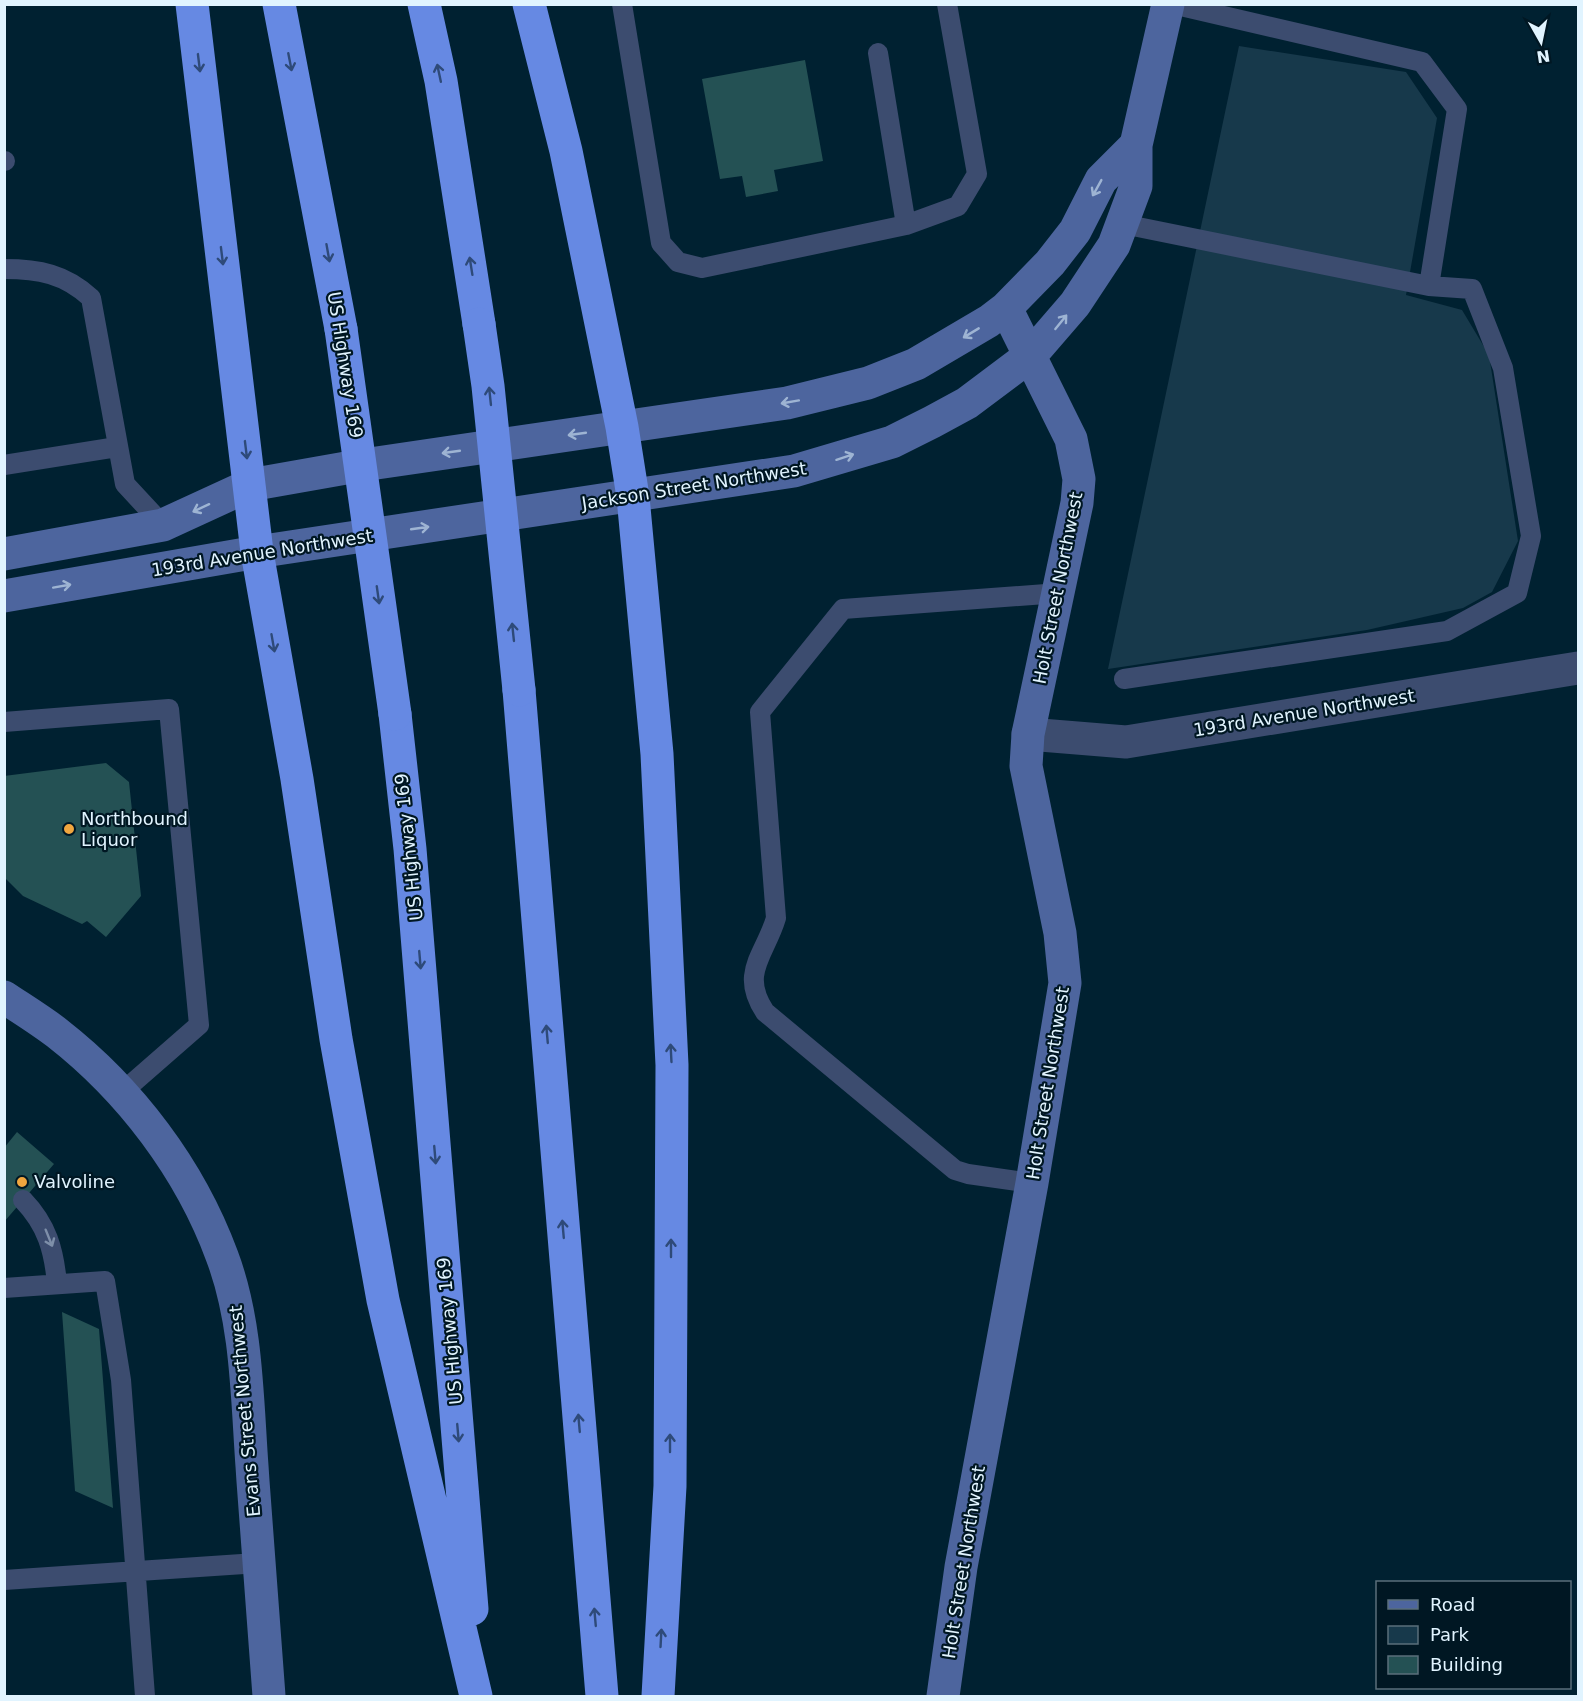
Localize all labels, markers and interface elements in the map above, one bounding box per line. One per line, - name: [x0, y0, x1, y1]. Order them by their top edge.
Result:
- north arrow: [1511, 12, 1571, 72]
- text: N: [1535, 46, 1551, 67]
- one-way arrow: [194, 52, 205, 72]
- one-way arrow: [285, 52, 296, 71]
- one-way arrow: [433, 64, 444, 84]
- one-way arrow: [1091, 179, 1103, 196]
- one-way arrow: [323, 243, 334, 263]
- one-way arrow: [217, 246, 228, 266]
- one-way arrow: [465, 256, 476, 276]
- street label: US Highway 169: [324, 290, 367, 440]
- one-way arrow: [1055, 314, 1068, 330]
- one-way arrow: [963, 327, 980, 339]
- one-way arrow: [484, 387, 495, 407]
- one-way arrow: [781, 397, 800, 408]
- one-way arrow: [567, 429, 587, 440]
- one-way arrow: [241, 439, 252, 459]
- one-way arrow: [442, 447, 462, 458]
- one-way arrow: [835, 451, 854, 462]
- street label: Jackson Street Northwest: [579, 457, 808, 514]
- street label: Holt Street Northwest: [1029, 490, 1086, 686]
- one-way arrow: [192, 502, 210, 514]
- one-way arrow: [410, 522, 430, 533]
- street label: 193rd Avenue Northwest: [150, 525, 374, 580]
- one-way arrow: [52, 580, 71, 591]
- one-way arrow: [373, 585, 384, 605]
- one-way arrow: [507, 623, 518, 643]
- one-way arrow: [268, 632, 279, 652]
- street label: 193rd Avenue Northwest: [1192, 685, 1416, 740]
- street label: US Highway 169: [390, 772, 427, 922]
- place label: Northbound Liquor: [81, 808, 188, 850]
- marker: Northbound Liquor: [62, 822, 76, 836]
- one-way arrow: [414, 950, 425, 970]
- street label: Holt Street Northwest: [1022, 985, 1073, 1181]
- one-way arrow: [542, 1025, 553, 1045]
- one-way arrow: [666, 1044, 677, 1064]
- one-way arrow: [430, 1144, 441, 1164]
- place label: Valvoline: [34, 1171, 115, 1192]
- marker: Valvoline: [15, 1175, 29, 1189]
- one-way arrow: [557, 1219, 568, 1239]
- one-way arrow: [44, 1229, 55, 1247]
- one-way arrow: [665, 1239, 677, 1259]
- street label: US Highway 169: [433, 1256, 466, 1406]
- street label: Evans Street Northwest: [225, 1304, 264, 1518]
- one-way arrow: [573, 1413, 584, 1433]
- one-way arrow: [453, 1422, 464, 1442]
- one-way arrow: [665, 1434, 676, 1454]
- street label: Holt Street Northwest: [938, 1464, 989, 1660]
- legend: [1376, 1581, 1571, 1689]
- text: Road: [1430, 1594, 1475, 1615]
- one-way arrow: [589, 1608, 600, 1628]
- text: Park: [1430, 1624, 1469, 1645]
- one-way arrow: [656, 1629, 667, 1649]
- text: Building: [1430, 1654, 1503, 1675]

